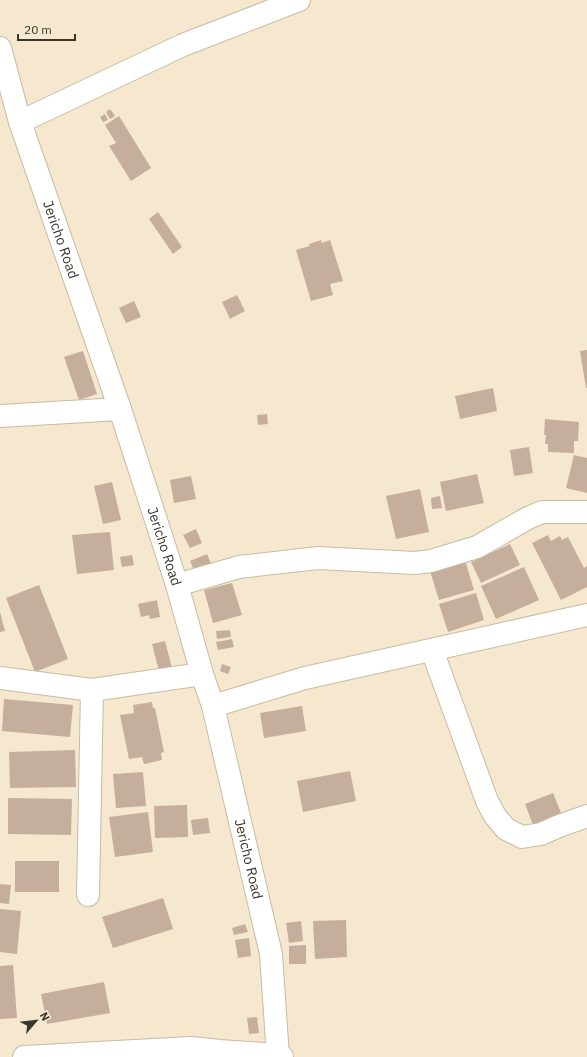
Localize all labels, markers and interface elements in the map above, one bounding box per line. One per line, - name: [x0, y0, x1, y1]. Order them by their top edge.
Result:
- scale bar: [18, 16, 75, 42]
- text: 20 m: [24, 22, 52, 37]
- street label: Jericho Road: [39, 198, 83, 281]
- street label: Jericho Road: [143, 505, 186, 588]
- street label: Jericho Road: [231, 817, 267, 901]
- north arrow: [16, 1001, 56, 1041]
- text: N: [37, 1010, 53, 1023]

